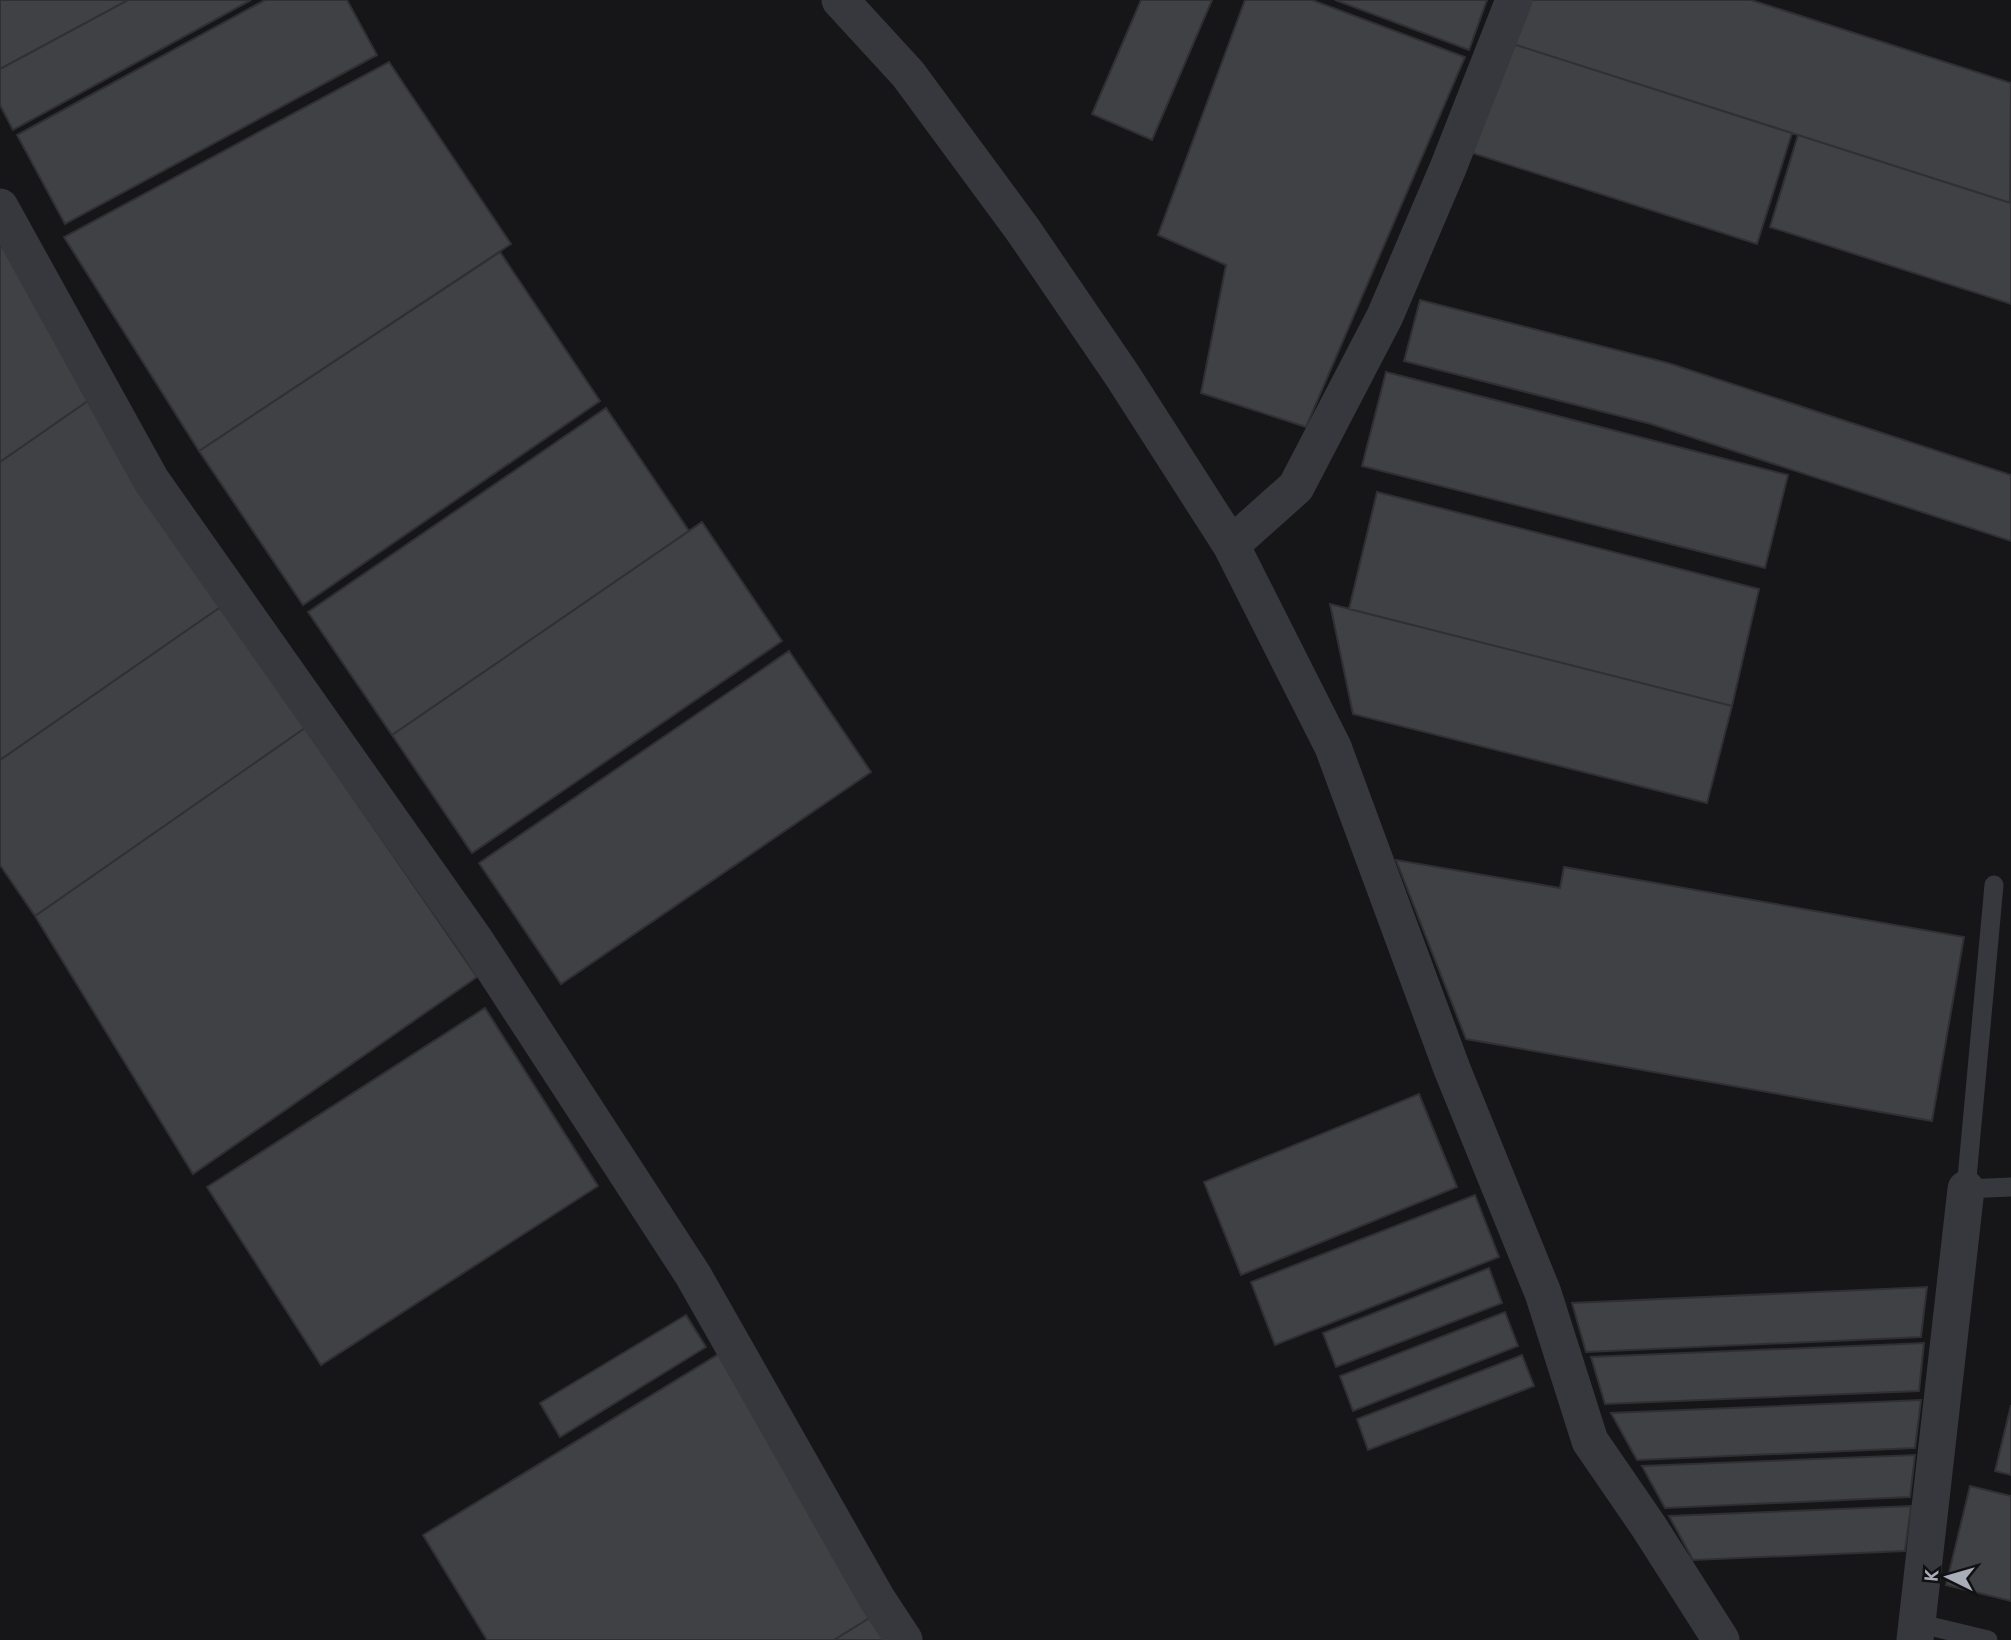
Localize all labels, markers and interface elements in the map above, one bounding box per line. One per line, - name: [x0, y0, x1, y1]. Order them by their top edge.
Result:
- north arrow: [1913, 1542, 1983, 1612]
- text: K: [1919, 1568, 1945, 1583]

